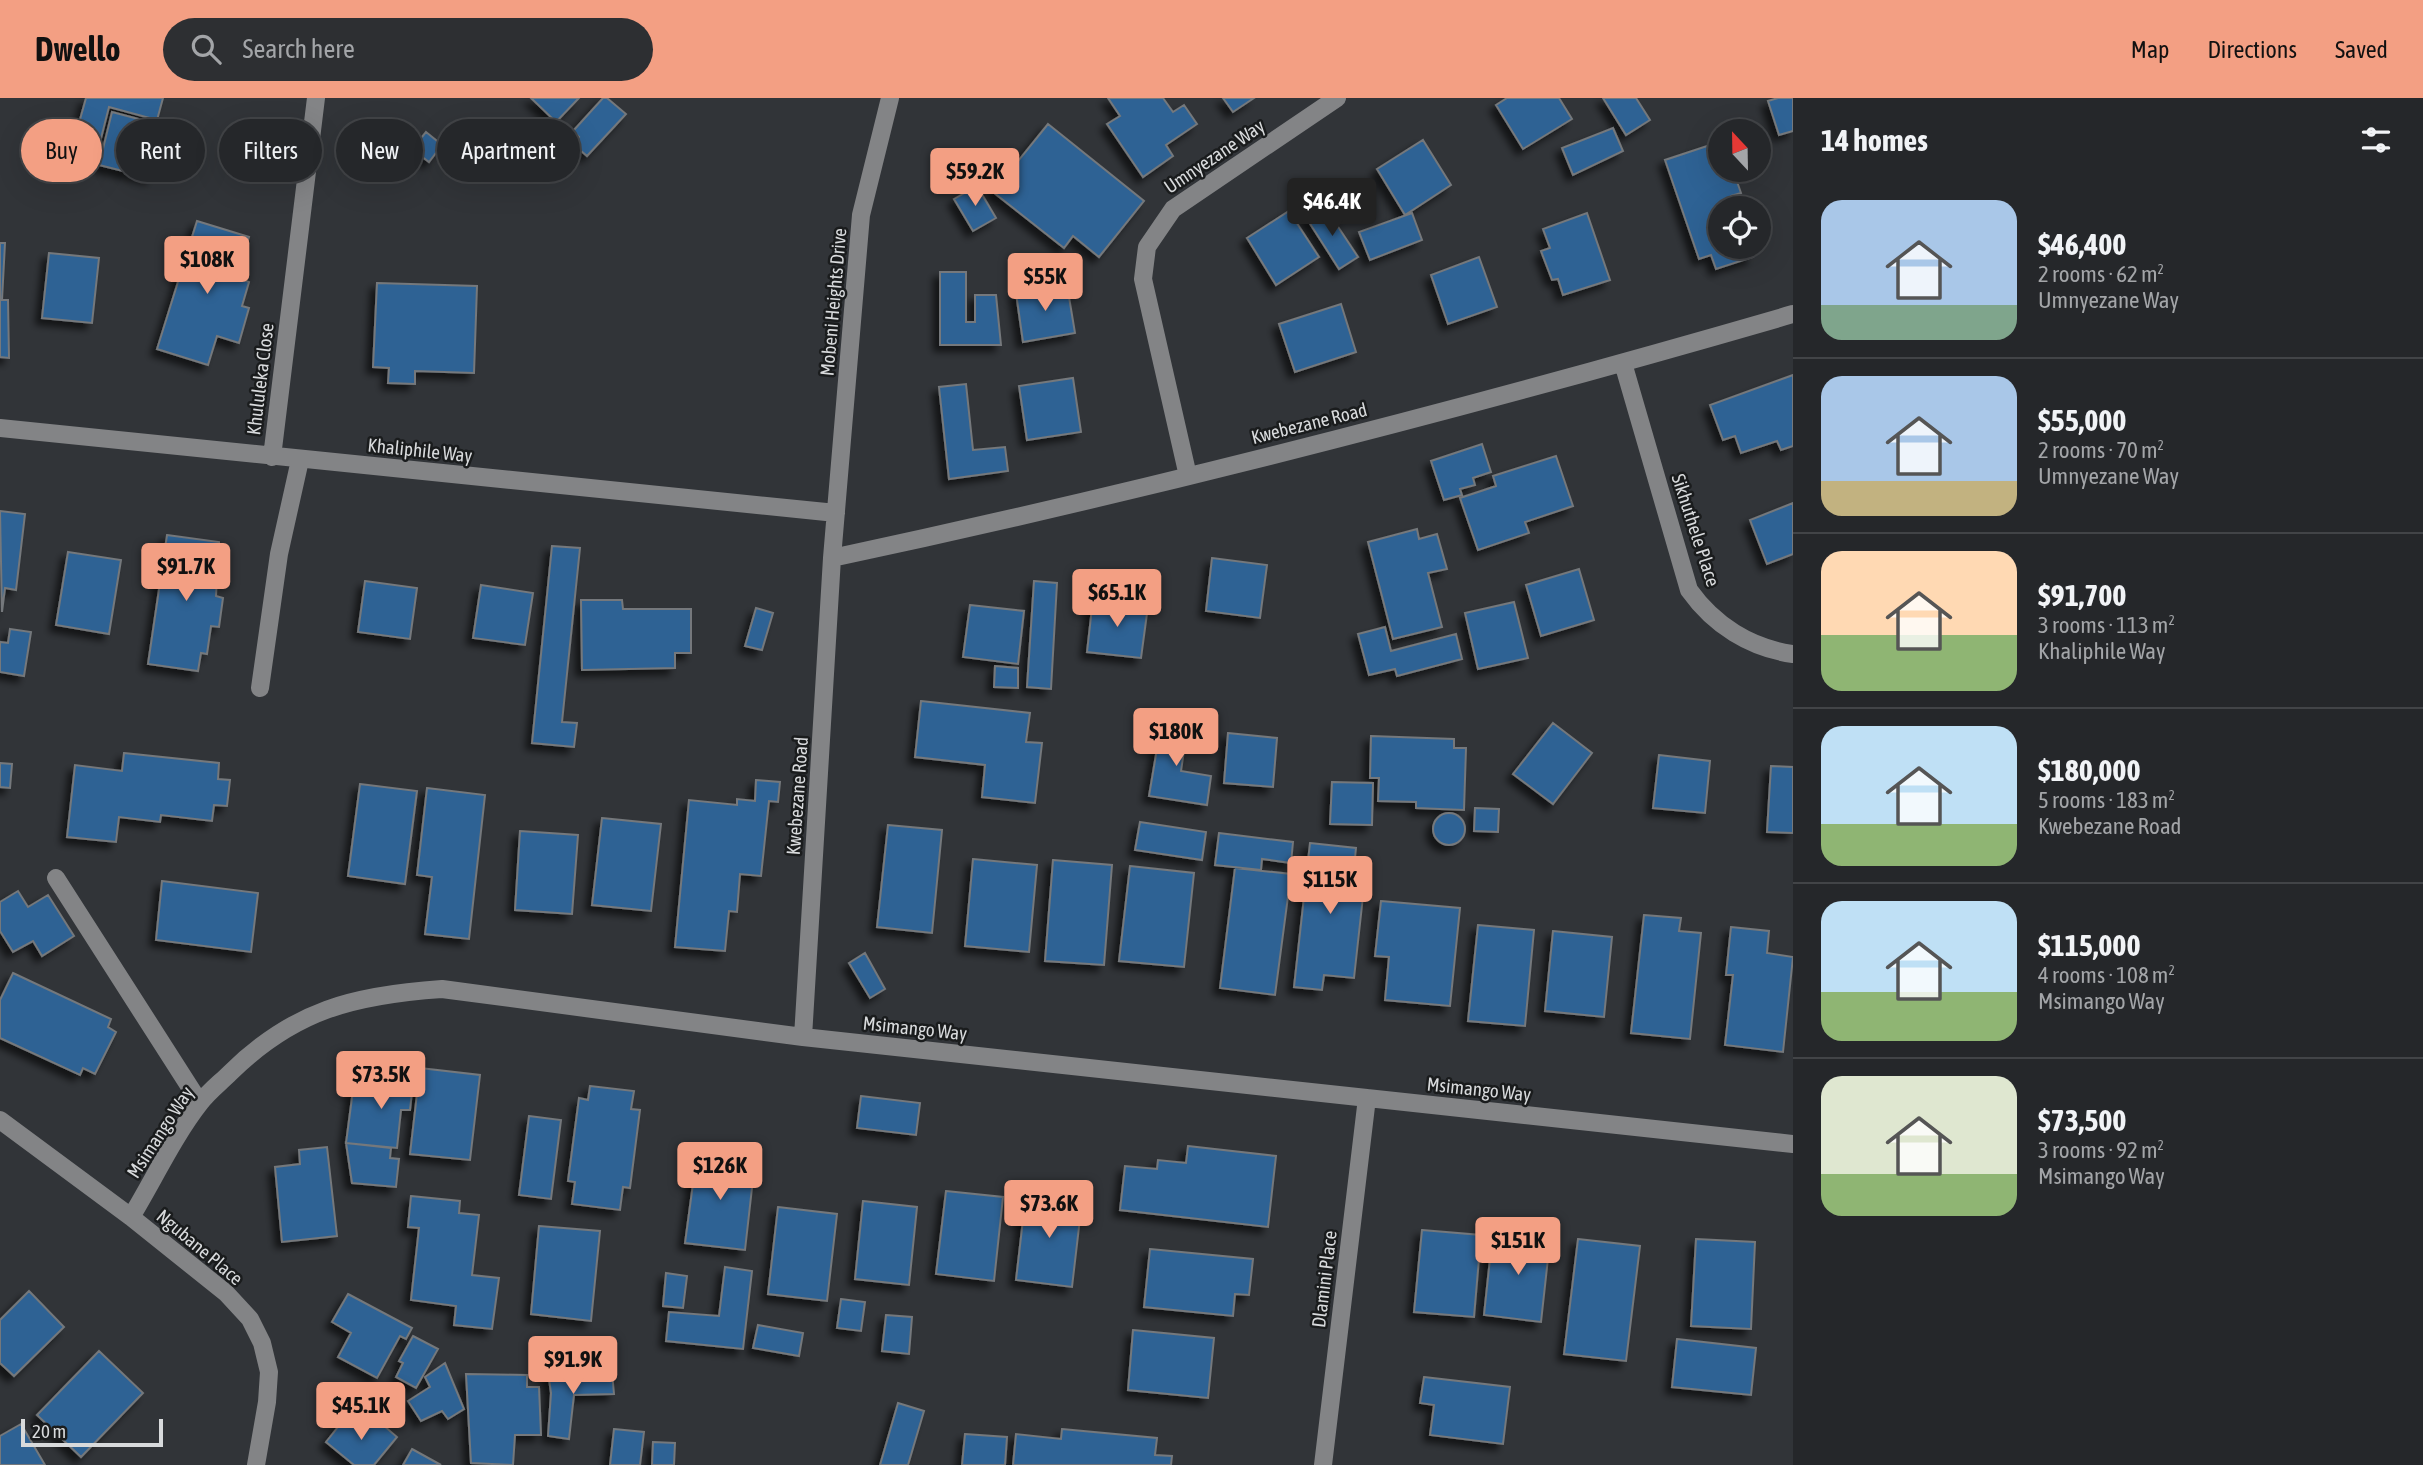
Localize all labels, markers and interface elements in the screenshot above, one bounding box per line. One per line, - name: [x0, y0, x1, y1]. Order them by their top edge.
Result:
- search box: [163, 18, 653, 81]
- text: Dwello: [35, 30, 121, 68]
- icon: search: [187, 30, 225, 68]
- text: Search here: [243, 34, 355, 64]
- text: Map: [2131, 36, 2169, 63]
- text: Directions: [2207, 36, 2297, 63]
- text: Saved: [2335, 36, 2388, 63]
- street label: Umnyezane Way: [1160, 114, 1269, 198]
- chip: Buy: [21, 119, 102, 182]
- chip: Rent: [116, 119, 205, 182]
- chip: Filters: [219, 119, 322, 182]
- chip: New: [336, 119, 423, 182]
- chip: Apartment: [437, 119, 580, 182]
- north arrow: [1708, 119, 1771, 182]
- map controls: [1708, 119, 1771, 259]
- icon: filters: [2357, 121, 2395, 159]
- text: 14 homes: [1821, 123, 1928, 157]
- pin: $59.2K: [918, 148, 1032, 208]
- text: $59.2K: [946, 158, 1004, 184]
- pin: $46.4K: [1275, 178, 1389, 238]
- text: $46.4K: [1303, 188, 1361, 214]
- button: locate: [1708, 196, 1771, 259]
- street label: Mobeni Heights Drive: [816, 227, 850, 377]
- text: $46,400: [2038, 227, 2126, 261]
- icon: home: [1877, 228, 1961, 312]
- pin: $108K: [158, 236, 256, 296]
- text: $108K: [180, 246, 234, 272]
- pin: $55K: [1004, 254, 1086, 313]
- text: 2 rooms · 62 m²: [2038, 261, 2164, 287]
- text: $55K: [1024, 263, 1066, 289]
- text: Umnyezane Way: [2038, 287, 2179, 313]
- street label: Khululeka Close: [242, 322, 278, 436]
- street label: Kwebezane Road: [1249, 398, 1369, 448]
- text: $55,000: [2038, 403, 2126, 437]
- icon: home: [1877, 404, 1961, 488]
- street label: Khaliphile Way: [366, 434, 474, 466]
- text: 2 rooms · 70 m²: [2038, 437, 2164, 463]
- text: Umnyezane Way: [2038, 463, 2179, 489]
- street label: Sikhuthele Place: [1667, 471, 1725, 589]
- pin: $91.7K: [129, 544, 243, 603]
- text: $91.7K: [157, 553, 215, 579]
- pin: $65.1K: [1060, 570, 1174, 629]
- text: $91,700: [2038, 578, 2126, 612]
- text: $65.1K: [1088, 579, 1146, 605]
- icon: home: [1877, 579, 1961, 663]
- text: 3 rooms · 113 m²: [2038, 612, 2175, 638]
- text: Khaliphile Way: [2038, 638, 2165, 664]
- pin: $180K: [1127, 708, 1225, 768]
- text: $180K: [1149, 718, 1203, 744]
- street label: Kwebezane Road: [782, 736, 812, 856]
- text: $180,000: [2038, 753, 2141, 787]
- icon: home: [1877, 754, 1961, 838]
- text: 5 rooms · 183 m²: [2038, 787, 2175, 813]
- text: Kwebezane Road: [2038, 813, 2182, 839]
- pin: $115K: [1281, 856, 1379, 916]
- text: $115K: [1303, 866, 1357, 892]
- text: $115,000: [2038, 928, 2141, 962]
- icon: home: [1877, 929, 1961, 1013]
- text: 4 rooms · 108 m²: [2038, 962, 2175, 988]
- text: Msimango Way: [2038, 988, 2165, 1014]
- street label: Msimango Way: [862, 1012, 968, 1044]
- pin: $73.5K: [324, 1052, 438, 1111]
- text: $73.5K: [352, 1061, 410, 1087]
- street label: Msimango Way: [1426, 1073, 1532, 1105]
- street label: Msimango Way: [122, 1082, 198, 1182]
- text: $73,500: [2038, 1103, 2126, 1137]
- icon: home: [1877, 1104, 1961, 1188]
- text: 3 rooms · 92 m²: [2038, 1137, 2164, 1163]
- pin: $126K: [671, 1142, 769, 1202]
- text: $126K: [693, 1152, 747, 1178]
- text: Msimango Way: [2038, 1163, 2165, 1189]
- pin: $73.6K: [992, 1180, 1106, 1240]
- text: $73.6K: [1020, 1190, 1078, 1216]
- street label: Ngubane Place: [152, 1205, 248, 1289]
- pin: $151K: [1469, 1218, 1567, 1277]
- text: $151K: [1491, 1227, 1545, 1253]
- street label: Dlamini Place: [1307, 1229, 1341, 1329]
- pin: $91.9K: [516, 1336, 630, 1396]
- text: $91.9K: [544, 1346, 602, 1372]
- pin: $45.1K: [304, 1382, 418, 1442]
- text: $45.1K: [332, 1392, 390, 1418]
- scale bar: [21, 1416, 163, 1448]
- text: 20 m: [32, 1420, 66, 1442]

